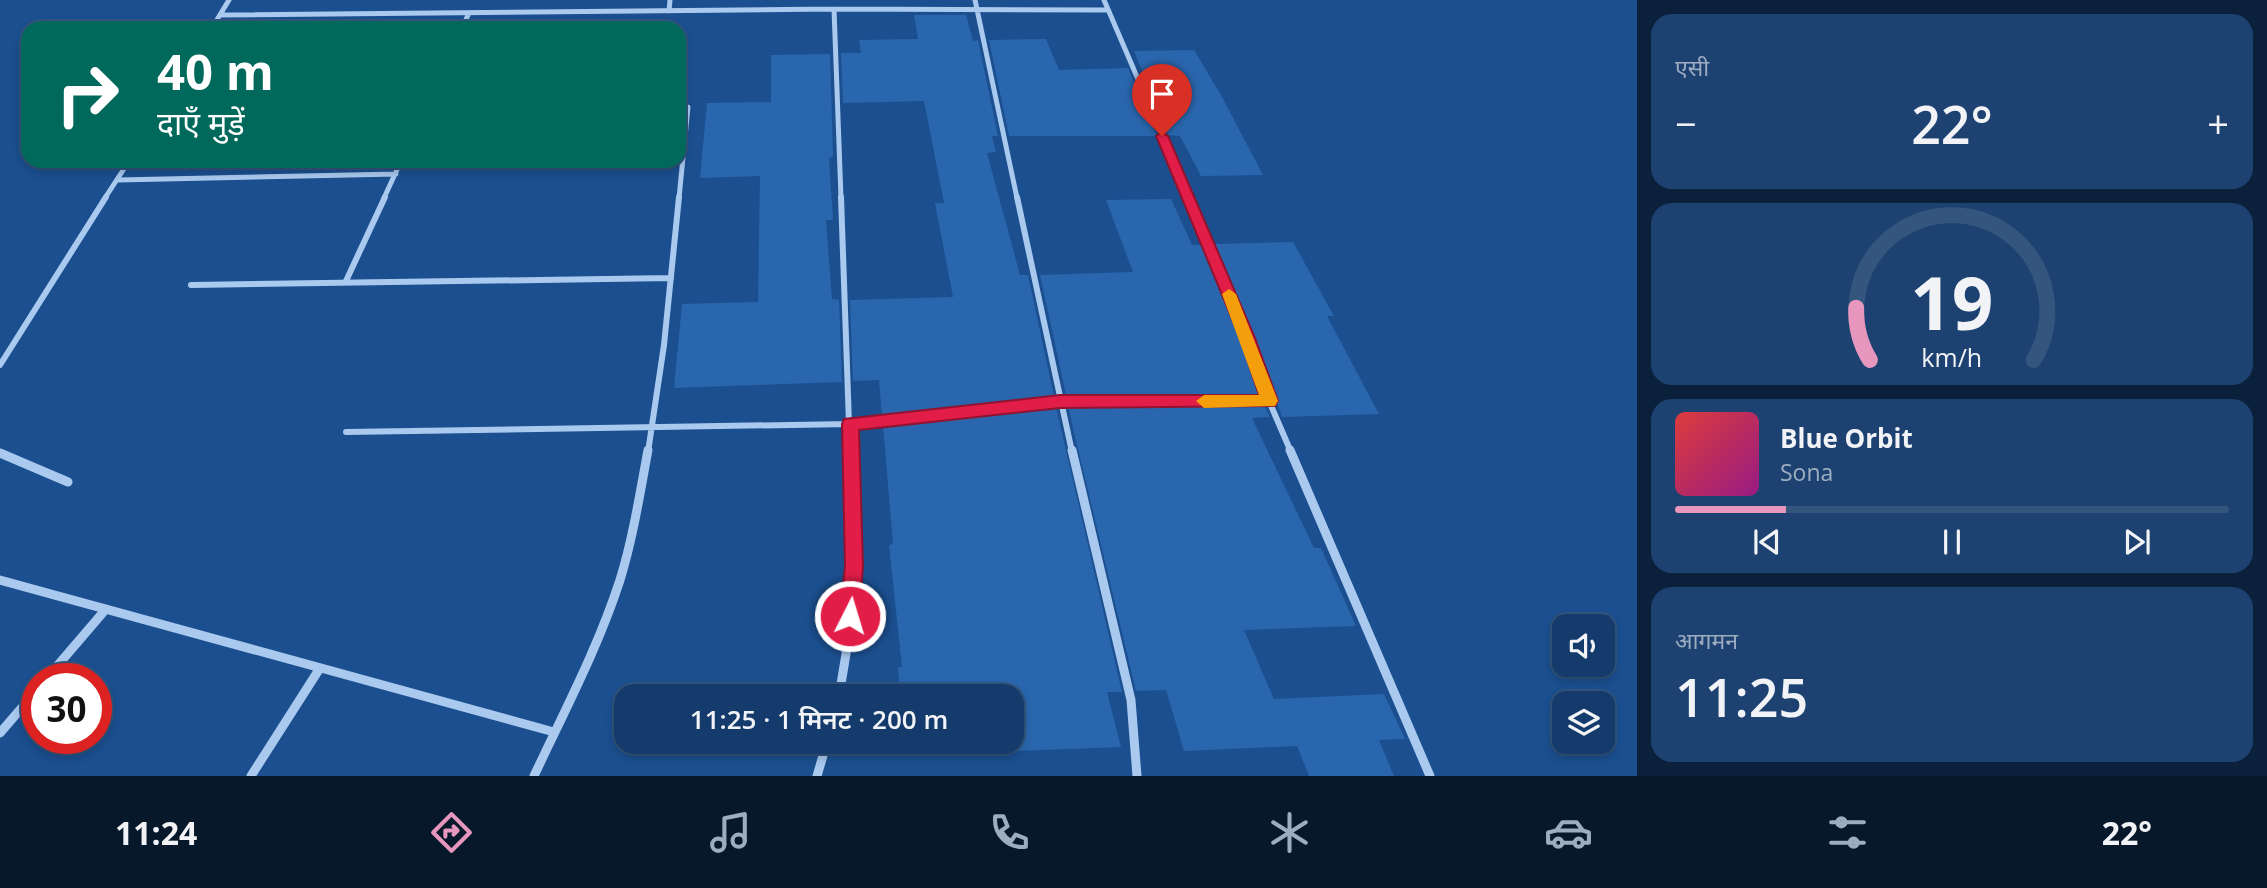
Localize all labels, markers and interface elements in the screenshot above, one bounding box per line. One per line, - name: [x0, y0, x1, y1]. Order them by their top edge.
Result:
- text: 40 m: [157, 38, 274, 104]
- icon: right: [42, 49, 133, 140]
- text: एसी: [1675, 51, 1709, 83]
- pin: [1132, 64, 1192, 136]
- icon: arrive: [1143, 75, 1181, 113]
- text: 22°: [1911, 88, 1993, 159]
- text: −: [1675, 97, 1697, 149]
- text: +: [2207, 97, 2229, 149]
- text: दाएँ मुड़ें: [157, 101, 245, 144]
- text: 19: [1910, 252, 1994, 351]
- text: km/h: [1922, 339, 1982, 373]
- text: Blue Orbit: [1780, 420, 1913, 456]
- text: Sona: [1780, 456, 1833, 488]
- icon: previous: [1748, 523, 1786, 561]
- icon: pause: [1933, 523, 1971, 561]
- icon: next: [2118, 523, 2156, 561]
- position arrow: [813, 579, 887, 653]
- map controls: [1552, 614, 1615, 754]
- button: sound: [1552, 614, 1615, 677]
- text: आगमन: [1675, 624, 1738, 656]
- text: 11:25: [1675, 661, 1808, 732]
- speed limit sign: 30: [21, 663, 112, 754]
- button: layers: [1552, 691, 1615, 754]
- text: 11:25 · 1 मिनट · 200 m: [690, 701, 948, 737]
- icon: directions: [427, 808, 476, 857]
- icon: music: [706, 808, 755, 857]
- icon: phone: [985, 808, 1034, 857]
- icon: climate: [1265, 808, 1314, 857]
- icon: car: [1544, 808, 1593, 857]
- icon: filters: [1823, 808, 1872, 857]
- text: 11:24: [115, 811, 197, 854]
- text: 22°: [2102, 811, 2152, 854]

